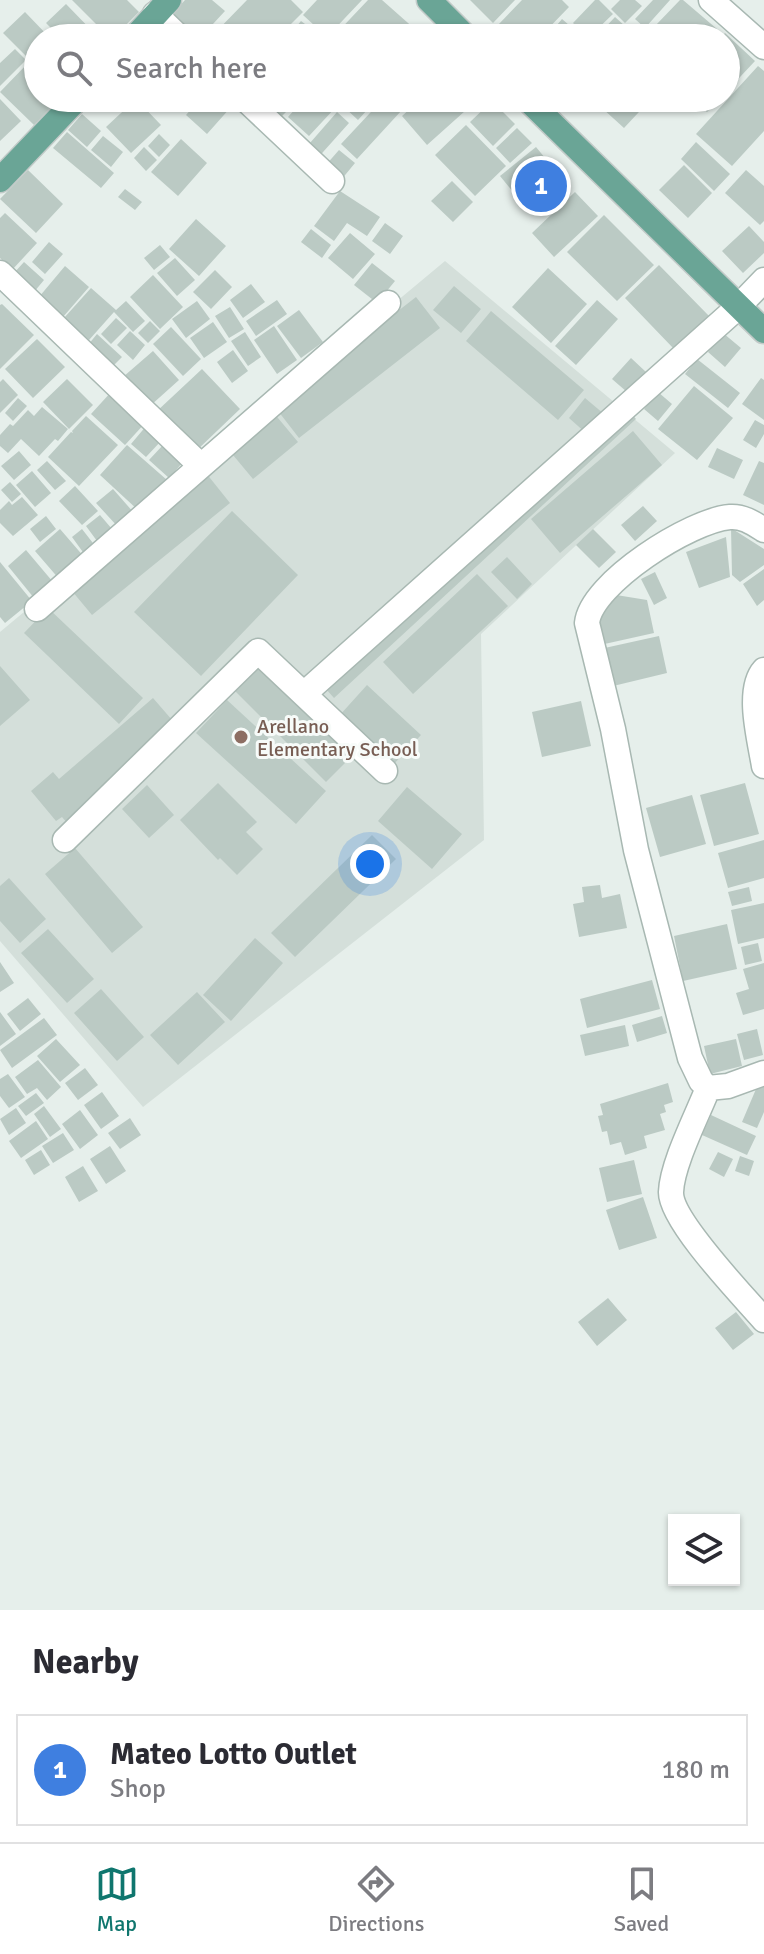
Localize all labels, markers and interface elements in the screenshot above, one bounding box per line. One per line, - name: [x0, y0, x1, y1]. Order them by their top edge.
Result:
- search box: [24, 24, 740, 112]
- icon: search: [52, 46, 96, 90]
- text: Search here: [116, 50, 267, 87]
- pin: 1: [515, 156, 567, 216]
- place label: Arellano Elementary School: [257, 714, 418, 762]
- marker: Arellano Elementary School: [232, 728, 250, 746]
- your location: [350, 844, 390, 884]
- map controls: [668, 1514, 740, 1586]
- button: layers: [668, 1514, 740, 1586]
- text: Nearby: [32, 1641, 139, 1683]
- text: Mateo Lotto Outlet: [110, 1736, 357, 1773]
- text: 1: [53, 1754, 67, 1786]
- text: 180 m: [661, 1754, 730, 1786]
- text: Shop: [110, 1773, 166, 1805]
- tab: Map: [95, 1862, 139, 1937]
- tab: Directions: [328, 1862, 424, 1937]
- tab: Saved: [614, 1862, 669, 1937]

